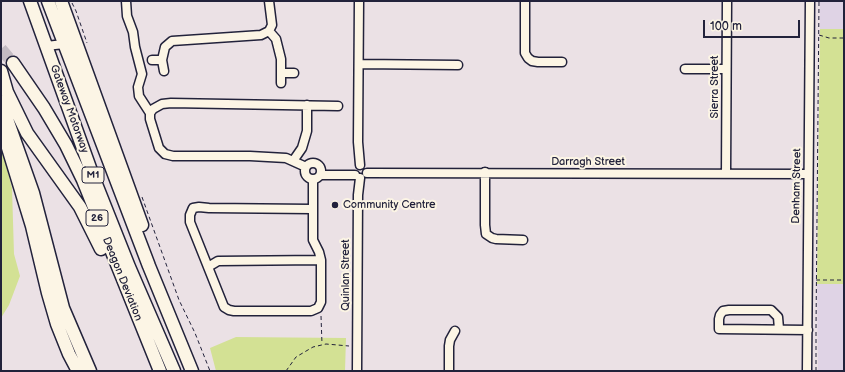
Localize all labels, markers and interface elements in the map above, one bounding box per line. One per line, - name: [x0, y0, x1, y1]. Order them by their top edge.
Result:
- scale bar: [705, 12, 802, 38]
- text: 100 m: [710, 19, 742, 34]
- street label: Sierra Street: [708, 56, 722, 118]
- street label: Gateway Motorway: [47, 63, 91, 155]
- street label: Denham Street: [790, 148, 804, 224]
- street label: Darragh Street: [551, 155, 625, 169]
- road number: M1: [82, 167, 104, 183]
- place label: Community Centre: [343, 198, 436, 212]
- marker: Community Centre: [330, 200, 340, 210]
- road number: 26: [86, 210, 108, 226]
- street label: Deagon Deviation: [99, 235, 145, 323]
- street label: Quinlan Street: [339, 239, 353, 311]

